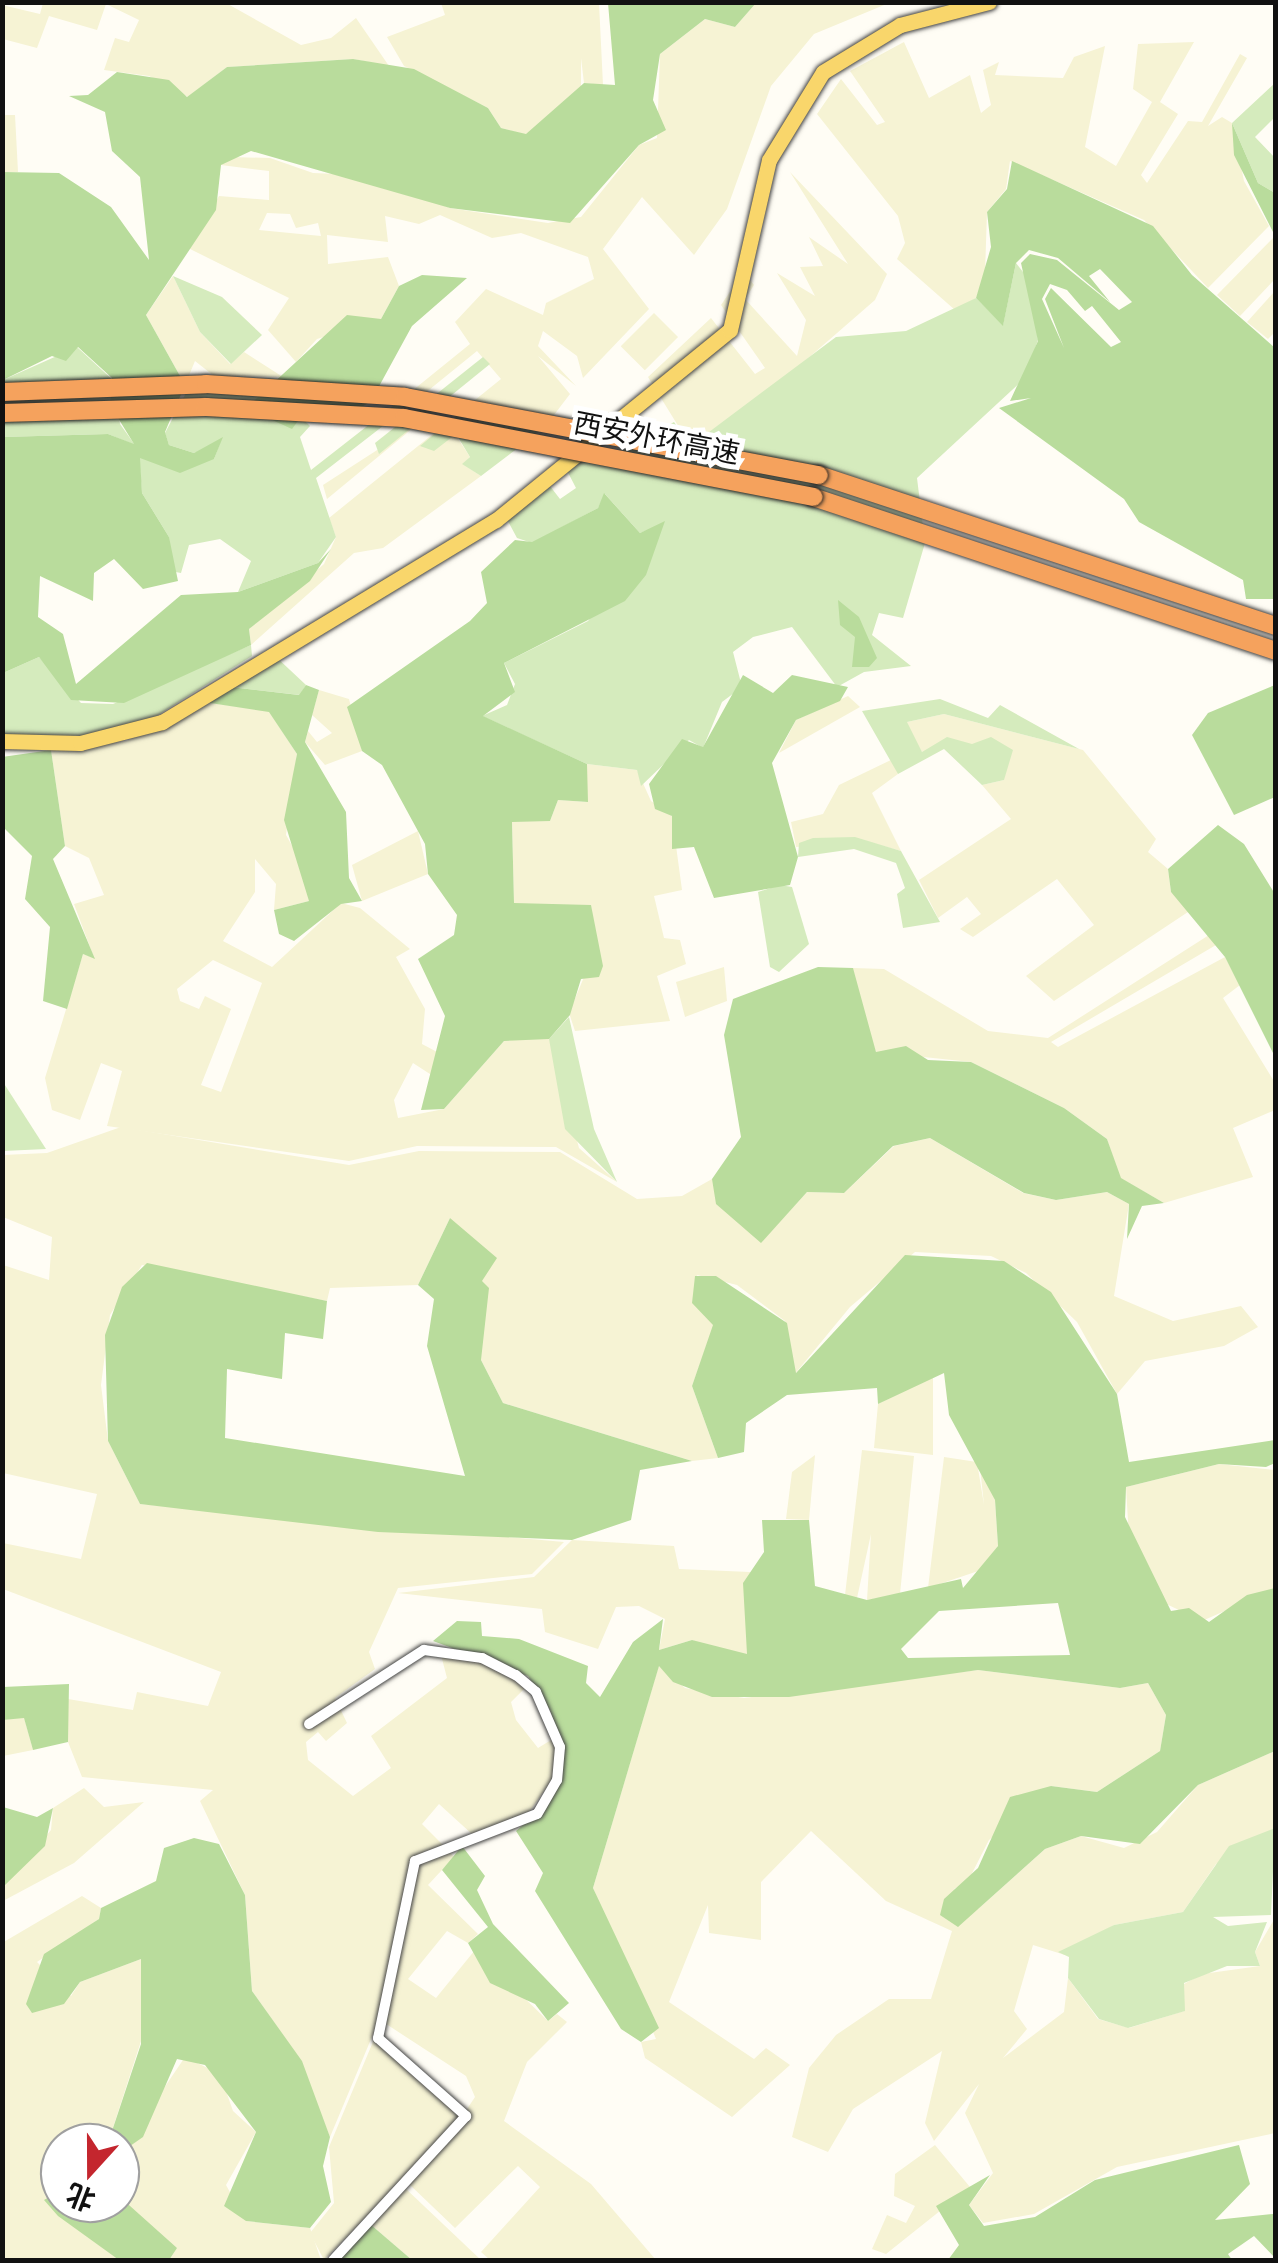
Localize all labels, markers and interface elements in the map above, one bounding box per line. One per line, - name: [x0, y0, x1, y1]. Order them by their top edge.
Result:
- street label: 西安外环高速: [571, 403, 743, 469]
- north arrow: [40, 2123, 140, 2223]
- text: 北: [59, 2175, 101, 2224]

